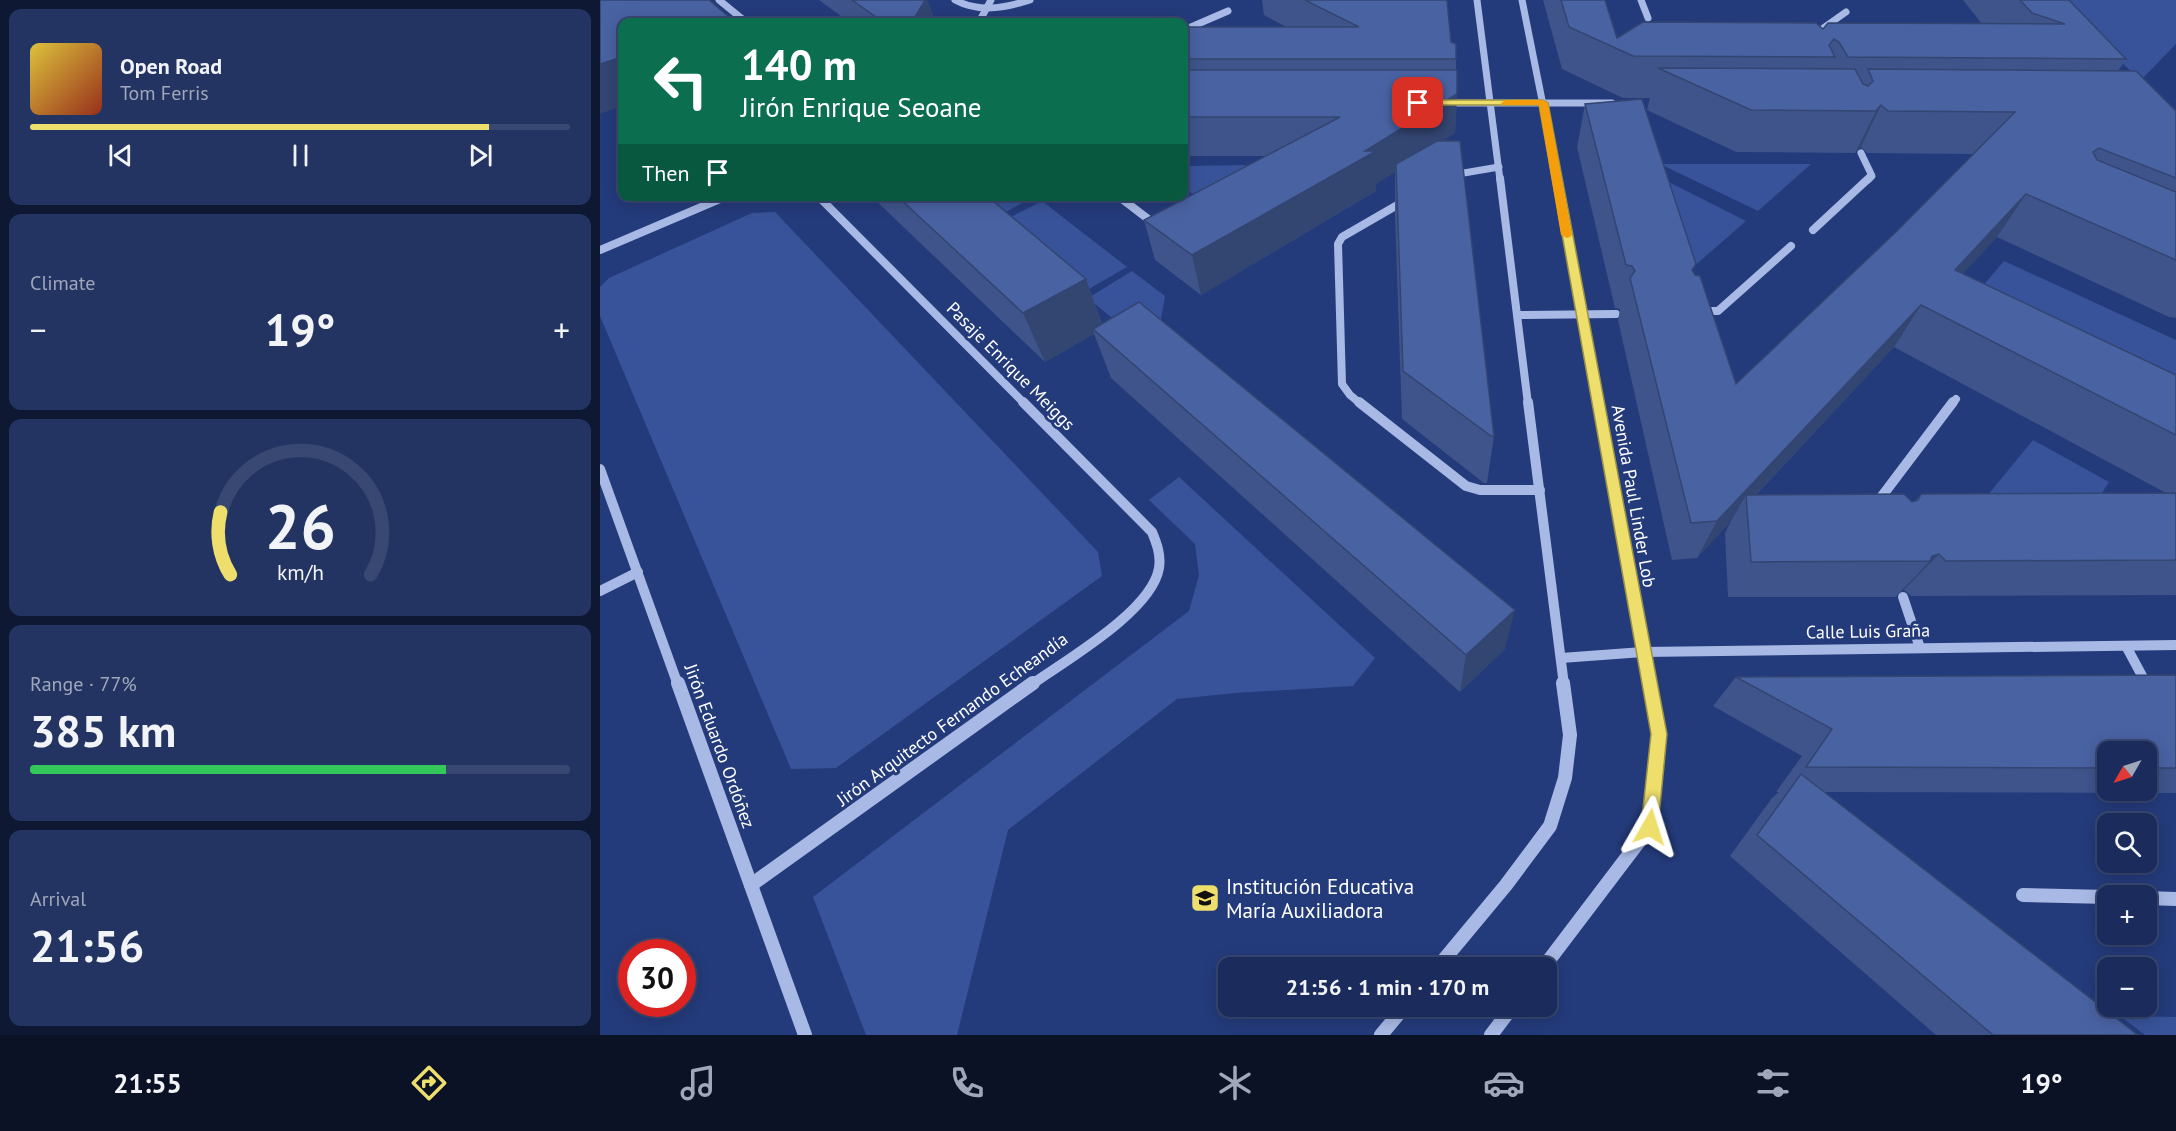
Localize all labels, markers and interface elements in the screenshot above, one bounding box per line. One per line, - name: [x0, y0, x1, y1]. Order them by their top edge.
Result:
- text: 140 m: [741, 37, 857, 92]
- icon: left: [642, 42, 720, 120]
- text: Open Road: [120, 52, 222, 80]
- pin: [1392, 77, 1443, 128]
- text: Tom Ferris: [120, 80, 209, 106]
- icon: arrive: [1401, 86, 1434, 119]
- text: Jirón Enrique Seoane: [741, 90, 981, 124]
- icon: previous: [104, 139, 137, 172]
- icon: pause: [284, 139, 317, 172]
- icon: next: [464, 139, 497, 172]
- icon: arrive: [701, 156, 734, 189]
- text: Then: [642, 159, 689, 187]
- text: Climate: [30, 270, 96, 296]
- street label: Pasaje Enrique Meiggs: [942, 297, 1080, 435]
- text: 19°: [265, 300, 335, 358]
- text: −: [30, 308, 47, 351]
- text: +: [553, 308, 570, 351]
- street label: Avenida Paul Linder Lob: [1607, 403, 1661, 589]
- text: 26: [265, 485, 335, 566]
- text: km/h: [276, 558, 323, 586]
- street label: Calle Luis Graña: [1806, 618, 1930, 644]
- street label: Jirón Arquitecto Fernando Echeandía: [831, 627, 1072, 811]
- street label: Jirón Eduardo Ordóñez: [679, 660, 760, 831]
- text: Range · 77%: [30, 671, 137, 697]
- text: 385 km: [30, 701, 176, 759]
- north arrow: [2097, 741, 2157, 801]
- map controls: [2097, 741, 2157, 1017]
- position arrow: [1618, 795, 1682, 859]
- button: search: [2097, 813, 2157, 873]
- place label: Institución Educativa María Auxiliadora: [1226, 873, 1414, 924]
- school or university icon: Institución Educativa María Auxiliadora: [1189, 882, 1221, 914]
- button: +: [2097, 885, 2157, 945]
- text: Arrival: [30, 886, 86, 912]
- text: 21:56: [30, 916, 144, 974]
- speed limit sign: 30: [618, 939, 696, 1017]
- button: −: [2097, 957, 2157, 1017]
- text: 21:56 · 1 min · 170 m: [1286, 973, 1489, 1001]
- icon: directions: [408, 1062, 450, 1104]
- icon: music: [677, 1062, 719, 1104]
- icon: phone: [946, 1062, 988, 1104]
- icon: climate: [1214, 1062, 1256, 1104]
- icon: car: [1483, 1062, 1525, 1104]
- icon: filters: [1752, 1062, 1794, 1104]
- text: 21:55: [113, 1066, 182, 1100]
- text: 19°: [2020, 1066, 2063, 1100]

